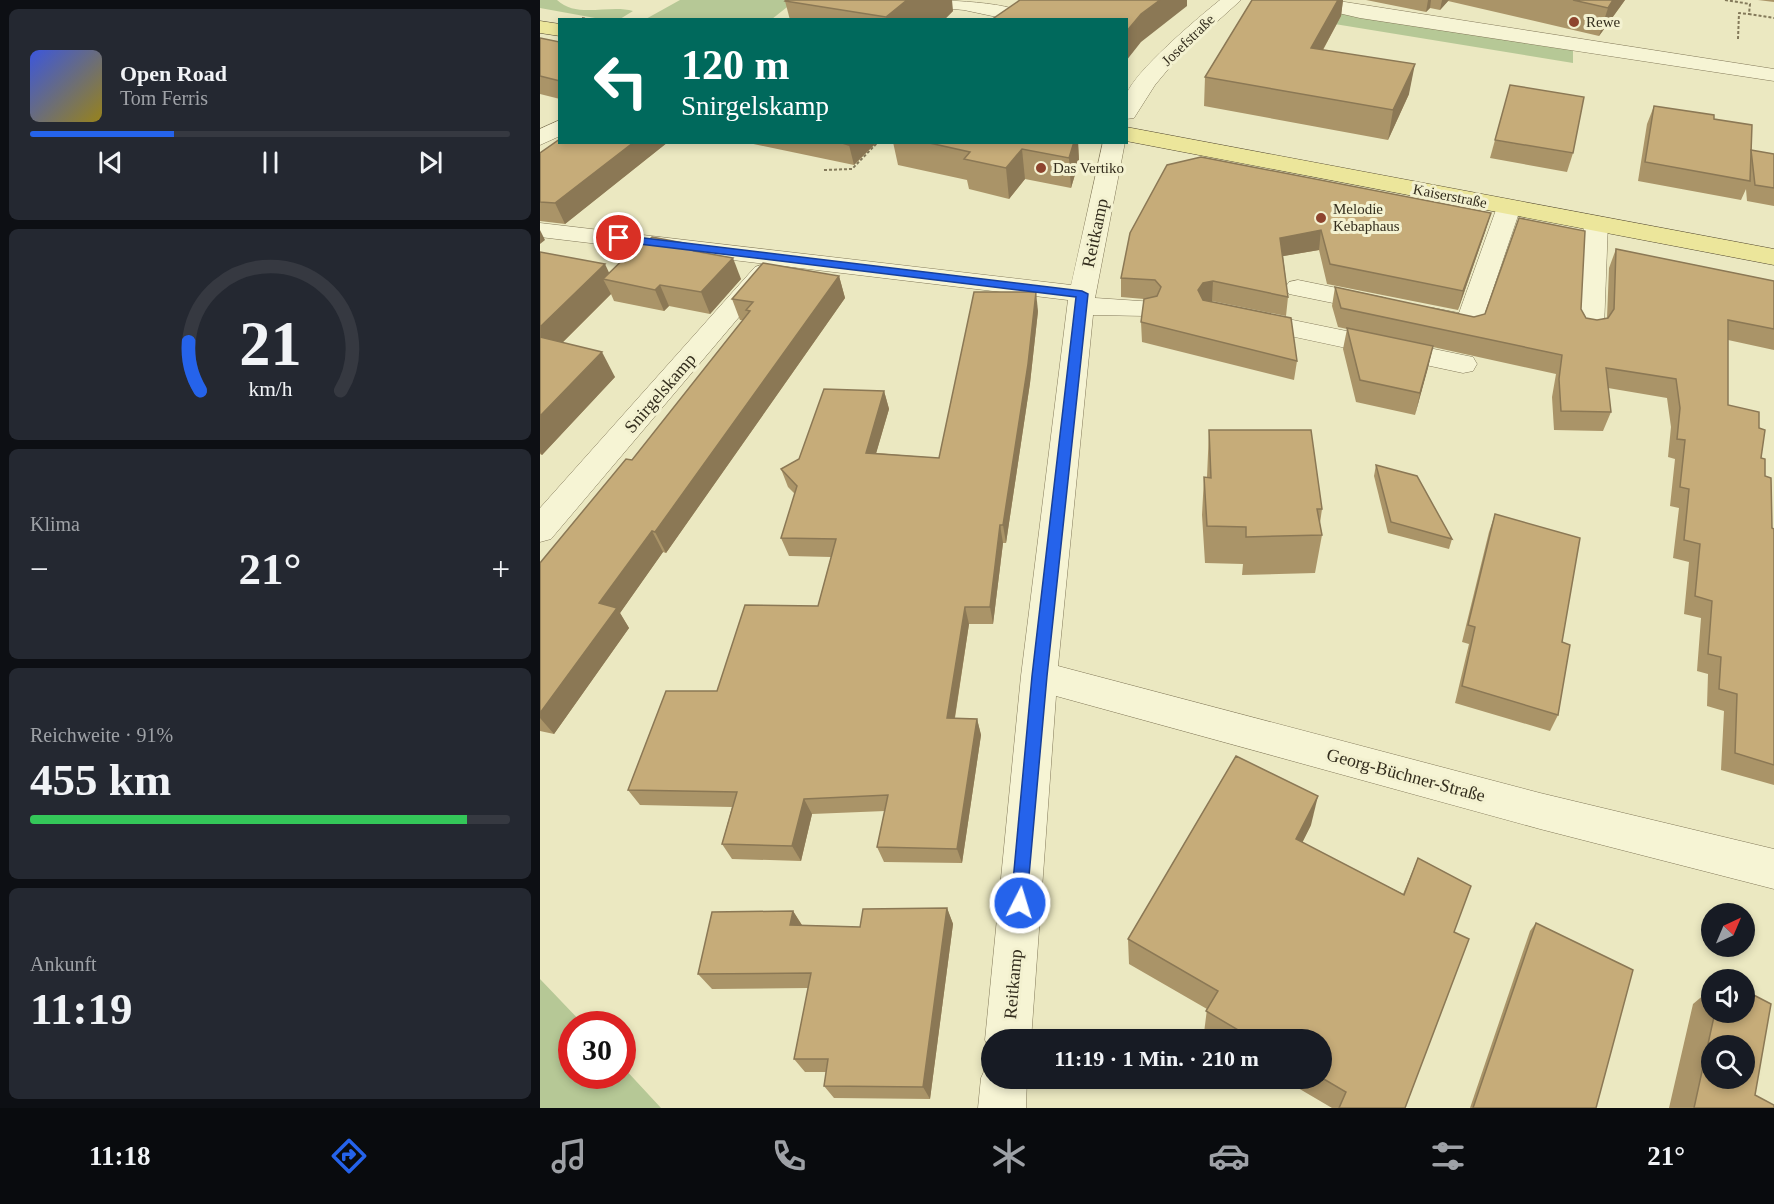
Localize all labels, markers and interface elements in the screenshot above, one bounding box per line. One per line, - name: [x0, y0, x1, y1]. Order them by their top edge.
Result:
- street label: Josefstraße: [1158, 11, 1218, 69]
- place label: Rewe: [1586, 14, 1620, 30]
- marker: Rewe: [1567, 15, 1581, 29]
- icon: left: [582, 42, 660, 120]
- text: 120 m: [681, 42, 790, 88]
- text: Open Road: [120, 61, 227, 86]
- text: Tom Ferris: [120, 87, 208, 109]
- text: Snirgelskamp: [681, 91, 829, 121]
- icon: previous: [94, 146, 127, 179]
- icon: pause: [254, 146, 287, 179]
- icon: next: [414, 146, 447, 179]
- place label: Das Vertiko: [1053, 160, 1124, 176]
- marker: Das Vertiko: [1034, 161, 1048, 175]
- street label: Kaiserstraße: [1412, 181, 1489, 211]
- street label: Reitkamp: [1078, 197, 1112, 269]
- place label: Melodie Kebaphaus: [1333, 201, 1400, 234]
- marker: Melodie Kebaphaus: [1314, 211, 1328, 225]
- pin: [593, 212, 644, 263]
- icon: arrive: [602, 221, 635, 254]
- text: 21: [239, 309, 301, 378]
- street label: Snirgelskamp: [620, 349, 700, 437]
- text: km/h: [248, 378, 292, 402]
- text: Klima: [30, 513, 80, 535]
- text: 21°: [239, 544, 302, 594]
- text: −: [30, 551, 49, 587]
- text: +: [491, 551, 510, 587]
- text: Reichweite · 91%: [30, 724, 173, 746]
- street label: Georg-Büchner-Straße: [1325, 744, 1487, 806]
- text: 455 km: [30, 755, 171, 805]
- position arrow: [988, 871, 1052, 935]
- north arrow: [1701, 903, 1755, 957]
- map controls: [1701, 903, 1755, 1089]
- street label: Reitkamp: [1000, 948, 1026, 1020]
- text: Ankunft: [30, 953, 97, 975]
- button: sound: [1701, 969, 1755, 1023]
- text: 11:19: [30, 984, 133, 1034]
- speed limit sign: 30: [558, 1011, 636, 1089]
- button: search: [1701, 1035, 1755, 1089]
- text: 11:19 · 1 Min. · 210 m: [1054, 1046, 1259, 1071]
- icon: directions: [328, 1135, 370, 1177]
- icon: music: [548, 1135, 590, 1177]
- icon: phone: [768, 1135, 810, 1177]
- icon: climate: [988, 1135, 1030, 1177]
- icon: car: [1208, 1135, 1250, 1177]
- icon: filters: [1427, 1135, 1469, 1177]
- text: 11:18: [89, 1141, 150, 1171]
- text: 21°: [1647, 1141, 1685, 1171]

